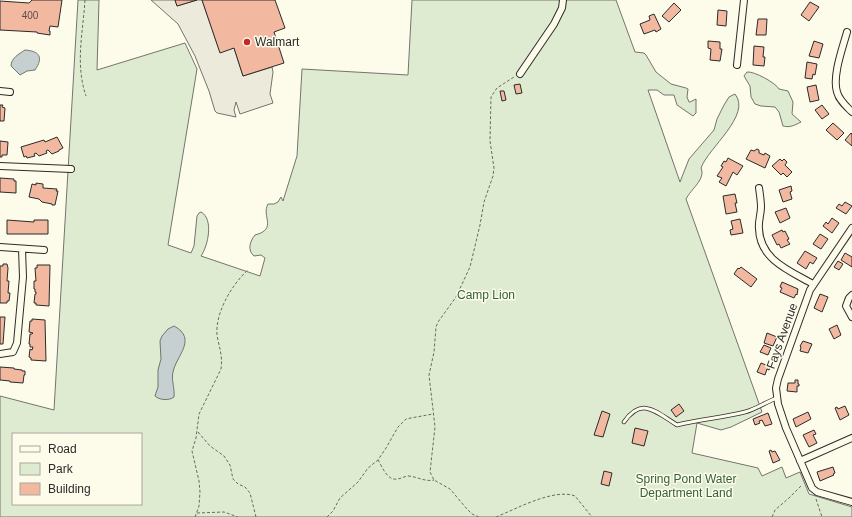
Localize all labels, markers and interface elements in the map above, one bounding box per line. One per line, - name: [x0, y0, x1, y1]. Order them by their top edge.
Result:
- house number: 400: [22, 10, 39, 21]
- place label: Walmart: [255, 35, 300, 49]
- marker: Walmart: [242, 37, 252, 47]
- park label: Camp Lion: [457, 288, 515, 302]
- street label: Fays Avenue: [764, 301, 801, 371]
- legend: [12, 433, 142, 505]
- text: Road: [48, 442, 77, 456]
- text: Park: [48, 462, 74, 476]
- park label: Spring Pond Water Department Land: [636, 472, 736, 500]
- text: Building: [48, 482, 91, 496]

